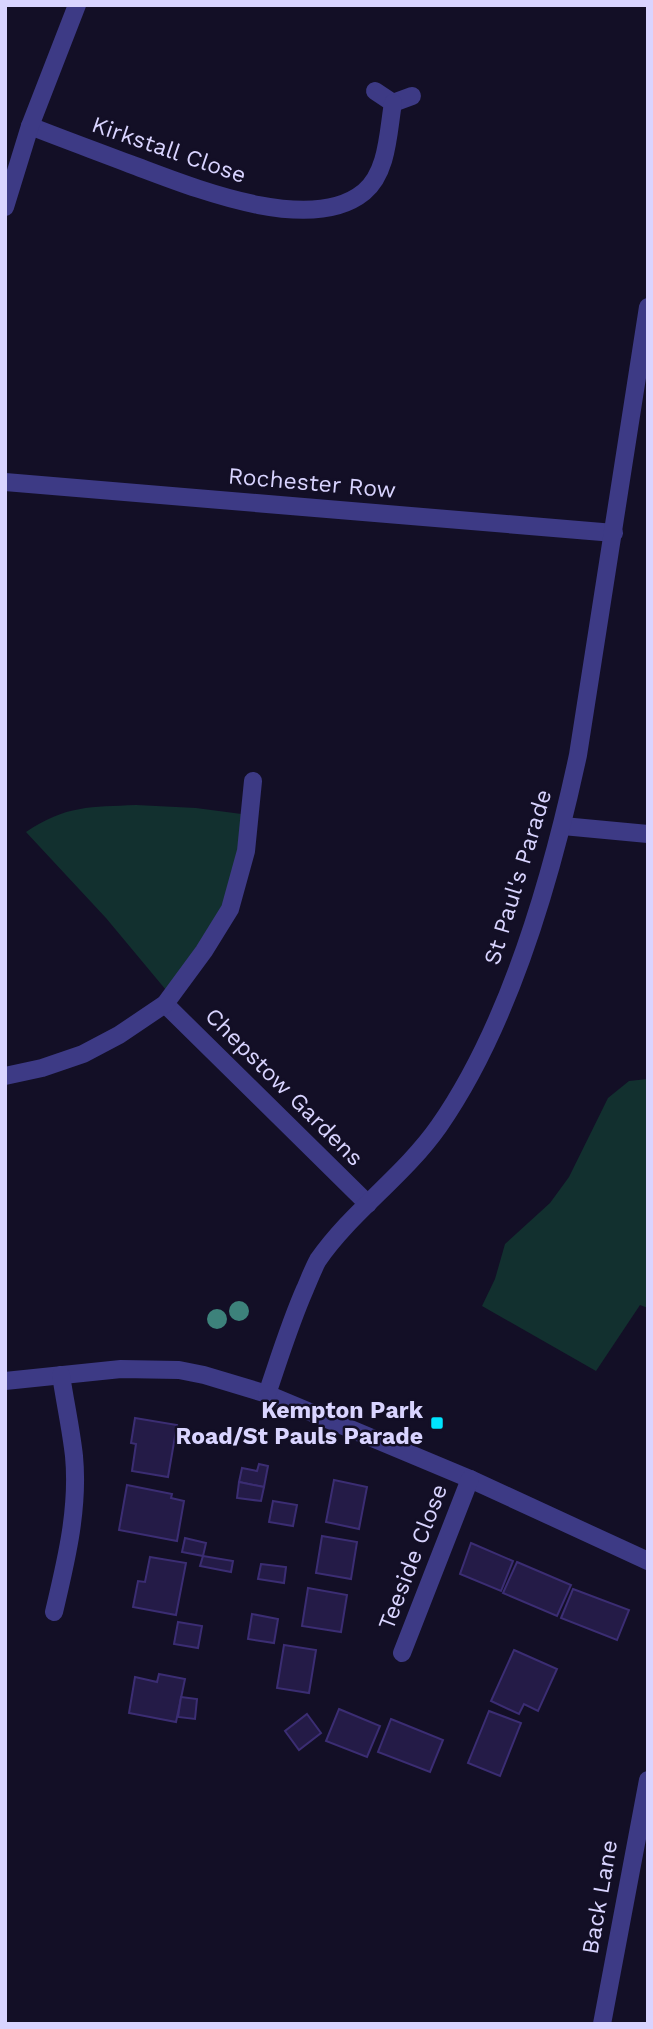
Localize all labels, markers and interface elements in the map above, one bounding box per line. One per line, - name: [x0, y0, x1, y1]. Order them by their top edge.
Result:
- street label: Kirkstall Close: [88, 111, 250, 189]
- street label: Rochester Row: [227, 462, 397, 504]
- street label: St Paul's Parade: [479, 786, 557, 968]
- street label: Chepstow Gardens: [199, 1002, 369, 1172]
- place label: Kempton Park Road/St Pauls Parade: [176, 1397, 424, 1450]
- marker: Kempton Park Road/St Pauls Parade: [429, 1415, 445, 1431]
- street label: Teeside Close: [373, 1480, 453, 1634]
- street label: Back Lane: [577, 1838, 623, 1956]

